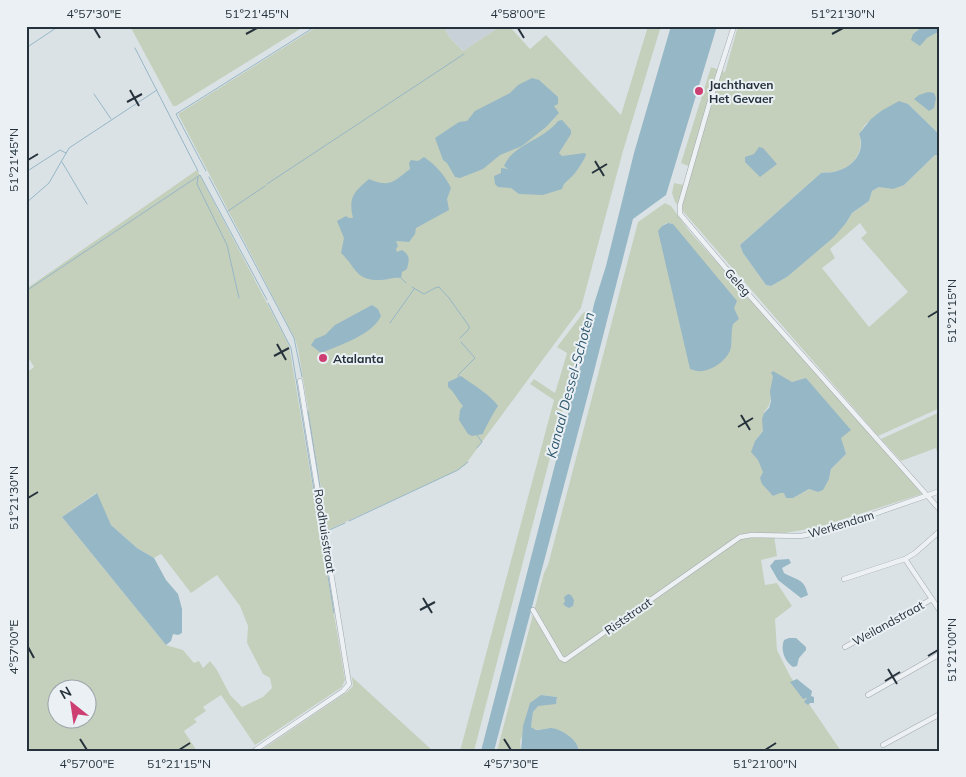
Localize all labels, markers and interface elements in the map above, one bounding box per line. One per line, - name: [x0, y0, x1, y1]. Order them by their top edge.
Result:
- text: 4°57'30"E: [67, 6, 121, 21]
- text: 51°21'45"N: [225, 6, 289, 21]
- text: 4°58'00"E: [491, 6, 545, 21]
- text: 51°21'30"N: [811, 6, 875, 21]
- place label: Jachthaven Het Gevaer: [709, 77, 773, 106]
- marker: Jachthaven Het Gevaer: [693, 85, 705, 97]
- text: 51°21'45"N: [6, 128, 21, 192]
- street label: Geleg: [722, 265, 754, 299]
- text: 51°21'15"N: [944, 279, 959, 343]
- water label: Kanaal Dessel-Schoten: [542, 310, 598, 460]
- place label: Atalanta: [333, 351, 384, 366]
- marker: Atalanta: [317, 352, 329, 364]
- text: 51°21'30"N: [6, 466, 21, 530]
- street label: Roodhuisstraat: [311, 488, 339, 574]
- street label: Werkendam: [806, 507, 876, 541]
- street label: Riststraat: [601, 594, 655, 638]
- street label: Weilandstraat: [850, 597, 926, 649]
- text: 51°21'00"N: [944, 618, 959, 682]
- text: 4°57'00"E: [6, 620, 21, 674]
- north arrow: [48, 680, 98, 730]
- text: N: [56, 682, 75, 703]
- text: 4°57'00"E: [60, 756, 114, 771]
- text: 51°21'15"N: [147, 756, 211, 771]
- text: 4°57'30"E: [484, 756, 538, 771]
- text: 51°21'00"N: [733, 756, 797, 771]

